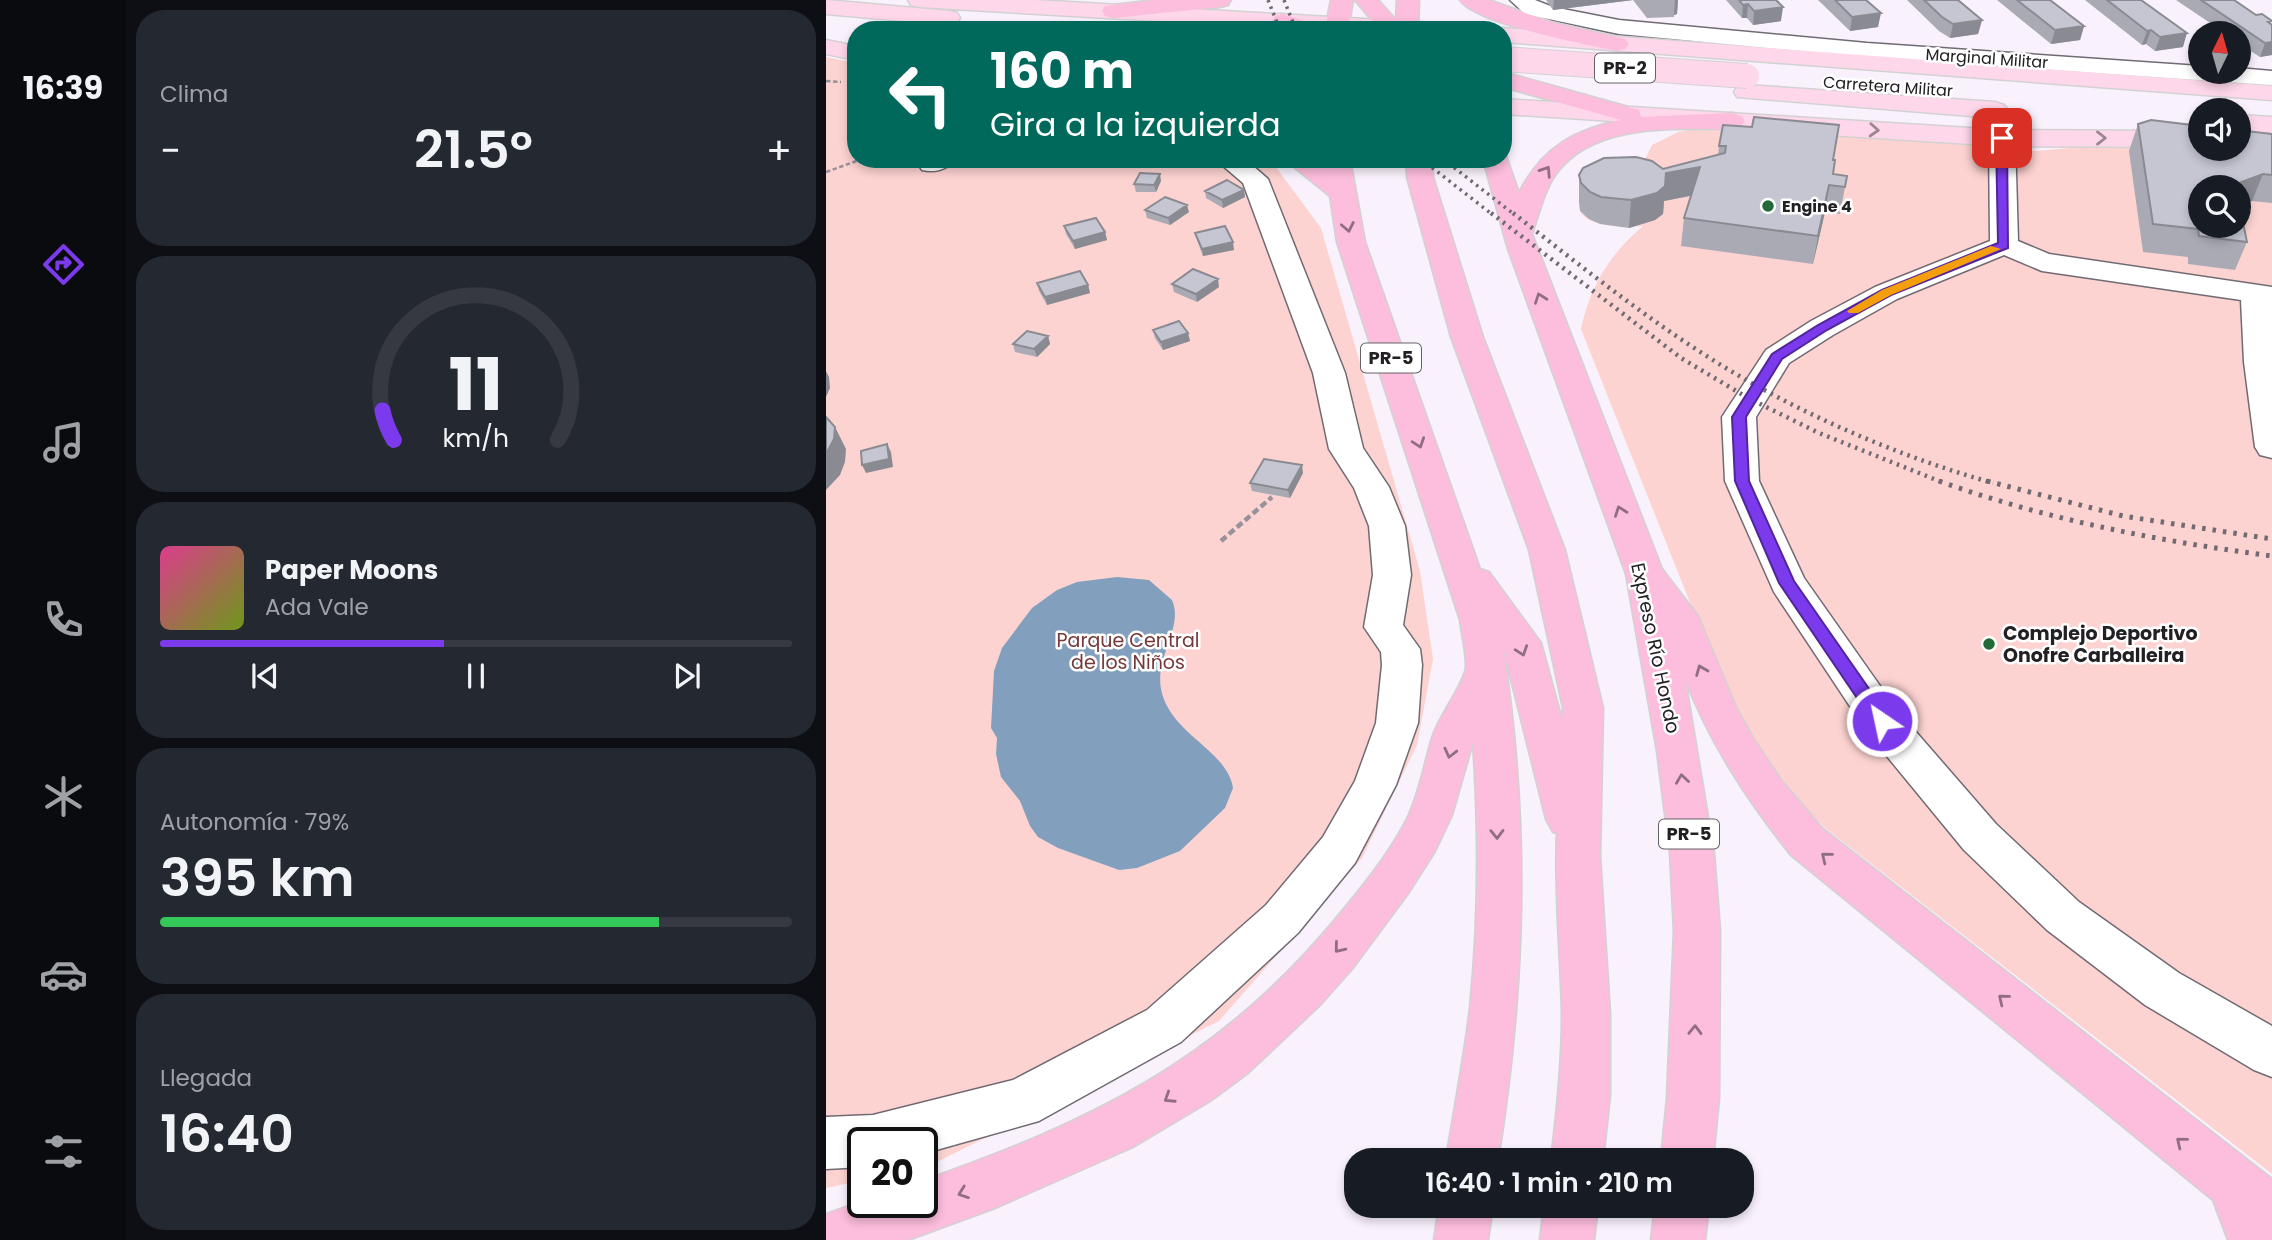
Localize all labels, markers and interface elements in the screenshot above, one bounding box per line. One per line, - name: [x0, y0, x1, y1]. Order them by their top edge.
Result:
- north arrow: [2188, 21, 2250, 84]
- map controls: [2188, 21, 2251, 238]
- text: 160 m: [990, 37, 1134, 105]
- street label: Marginal Militar: [1925, 43, 2049, 74]
- icon: left: [875, 49, 966, 140]
- road number: PR-2: [1595, 54, 1655, 82]
- text: 16:39: [23, 65, 103, 110]
- street label: Carretera Militar: [1822, 70, 1954, 103]
- text: Clima: [160, 78, 228, 110]
- button: sound: [2188, 98, 2251, 161]
- text: Gira a la izquierda: [990, 102, 1281, 147]
- pin: [1972, 108, 2032, 168]
- text: 21.5°: [414, 113, 533, 186]
- icon: arrive: [1983, 119, 2021, 157]
- one-way arrow: [1869, 122, 1880, 137]
- text: −: [160, 124, 181, 177]
- text: +: [766, 124, 792, 177]
- one-way arrow: [2096, 130, 2107, 146]
- one-way arrow: [1537, 166, 1550, 179]
- button: search: [2188, 175, 2251, 238]
- place label: Engine 4: [1782, 195, 1852, 218]
- marker: Engine 4: [1760, 198, 1776, 214]
- one-way arrow: [1340, 221, 1355, 233]
- icon: directions: [39, 240, 88, 289]
- one-way arrow: [1534, 292, 1548, 304]
- text: 11: [449, 334, 503, 435]
- road number: PR-5: [1361, 344, 1421, 372]
- icon: music: [39, 418, 88, 467]
- text: km/h: [443, 421, 509, 456]
- one-way arrow: [1411, 436, 1425, 448]
- one-way arrow: [1614, 505, 1628, 517]
- text: Paper Moons: [265, 552, 438, 588]
- street label: Expreso Río Hondo: [1624, 560, 1687, 736]
- text: Ada Vale: [265, 591, 369, 623]
- icon: phone: [39, 595, 88, 644]
- place label: Complejo Deportivo Onofre Carballeira: [2003, 620, 2198, 669]
- park label: Parque Central de los Niños: [1057, 627, 1199, 676]
- marker: Complejo Deportivo Onofre Carballeira: [1981, 636, 1997, 652]
- one-way arrow: [1514, 644, 1528, 656]
- icon: previous: [246, 657, 284, 695]
- icon: pause: [457, 657, 495, 695]
- icon: next: [668, 657, 706, 695]
- one-way arrow: [1695, 664, 1709, 676]
- position arrow: [1845, 684, 1919, 758]
- one-way arrow: [1443, 747, 1458, 759]
- icon: climate: [39, 772, 88, 821]
- one-way arrow: [1674, 773, 1689, 785]
- text: Autonomía · 79%: [160, 806, 349, 838]
- road number: PR-5: [1659, 820, 1719, 848]
- one-way arrow: [1490, 829, 1505, 840]
- text: 395 km: [160, 841, 354, 914]
- one-way arrow: [1821, 853, 1834, 865]
- one-way arrow: [1334, 941, 1347, 953]
- icon: car: [39, 950, 88, 999]
- one-way arrow: [1999, 995, 2011, 1008]
- one-way arrow: [1687, 1024, 1702, 1035]
- text: Llegada: [160, 1062, 252, 1094]
- one-way arrow: [1164, 1090, 1177, 1102]
- text: 16:40: [160, 1097, 294, 1170]
- icon: filters: [39, 1127, 88, 1176]
- speed limit sign: 20: [847, 1127, 938, 1218]
- one-way arrow: [2176, 1137, 2188, 1150]
- text: 16:40 · 1 min · 210 m: [1425, 1165, 1673, 1201]
- one-way arrow: [957, 1185, 969, 1199]

